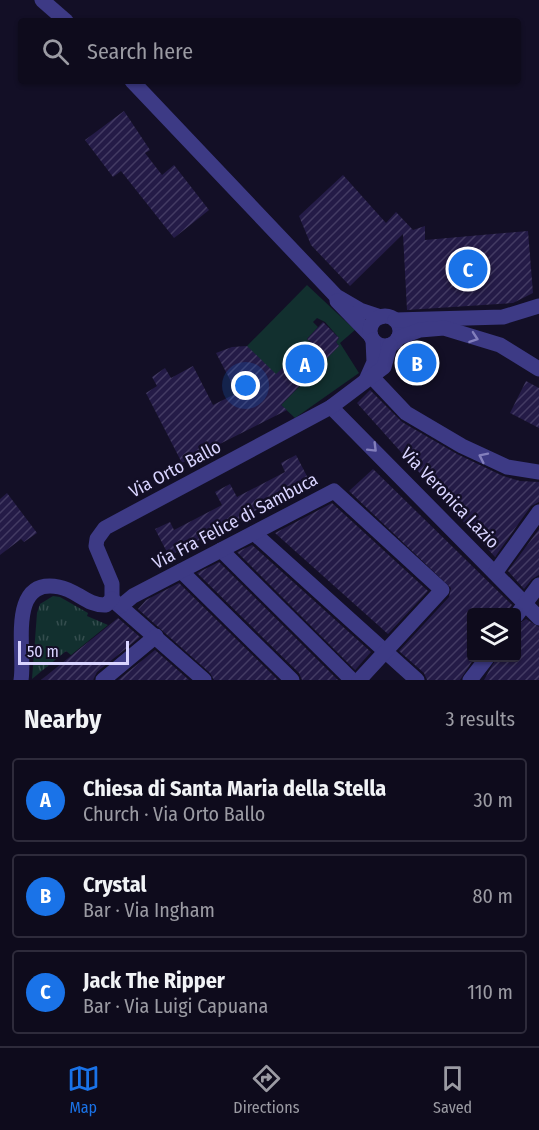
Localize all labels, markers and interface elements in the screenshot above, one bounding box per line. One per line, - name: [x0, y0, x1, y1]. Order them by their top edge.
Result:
- search box: [18, 18, 521, 84]
- icon: search: [39, 35, 72, 68]
- text: Search here: [87, 38, 193, 65]
- pin: C: [448, 246, 488, 292]
- one-way arrow: [468, 330, 478, 343]
- pin: B: [398, 340, 436, 386]
- pin: A: [286, 342, 324, 386]
- your location: [231, 371, 260, 400]
- street label: Via Orto Ballo: [125, 436, 225, 502]
- one-way arrow: [365, 440, 376, 451]
- street label: Via Veronica Lazio: [396, 443, 504, 553]
- one-way arrow: [479, 452, 490, 464]
- street label: Via Fra Felice di Sambuca: [149, 468, 322, 574]
- map controls: [467, 608, 521, 662]
- button: layers: [467, 608, 521, 662]
- scale bar: [18, 638, 129, 666]
- text: 50 m: [27, 642, 59, 661]
- text: Nearby: [24, 704, 101, 735]
- text: 3 results: [446, 707, 515, 731]
- text: Chiesa di Santa Maria della Stella: [83, 775, 386, 802]
- text: A: [40, 788, 51, 812]
- text: 30 m: [473, 788, 513, 812]
- text: Church · Via Orto Ballo: [83, 802, 265, 826]
- text: Crystal: [83, 871, 146, 898]
- text: B: [40, 884, 51, 908]
- text: 80 m: [473, 884, 513, 908]
- text: Bar · Via Ingham: [83, 898, 215, 922]
- text: Jack The Ripper: [83, 967, 225, 994]
- text: C: [40, 980, 51, 1004]
- text: 110 m: [467, 980, 513, 1004]
- text: Bar · Via Luigi Capuana: [83, 994, 268, 1018]
- tab: Map: [67, 1062, 100, 1117]
- tab: Directions: [233, 1062, 300, 1117]
- tab: Saved: [433, 1062, 472, 1117]

